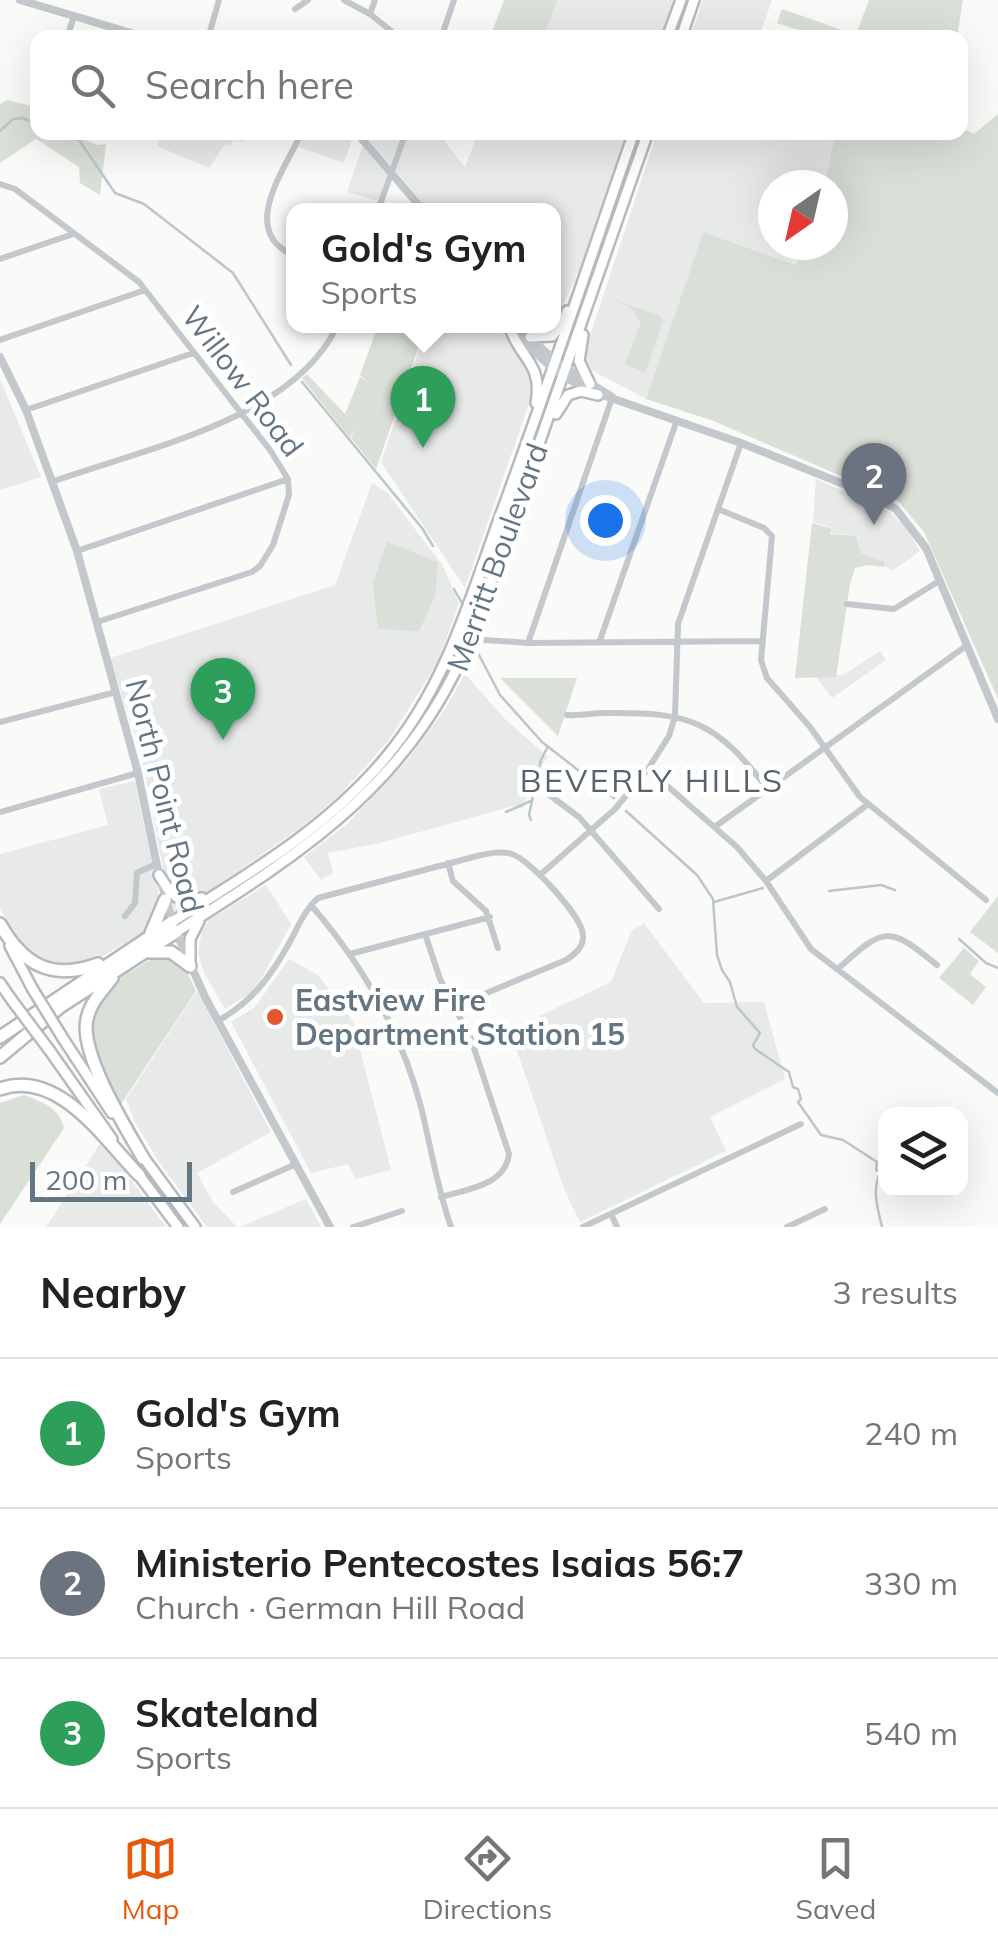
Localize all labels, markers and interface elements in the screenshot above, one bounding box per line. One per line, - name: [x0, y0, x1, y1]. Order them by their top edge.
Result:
- search box: [30, 30, 968, 140]
- icon: search: [65, 58, 120, 113]
- text: Search here: [145, 61, 354, 109]
- north arrow: [758, 170, 848, 260]
- popup: [286, 203, 561, 333]
- text: Gold's Gym: [321, 224, 526, 272]
- text: Sports: [321, 272, 418, 312]
- street label: Willow Road: [174, 298, 312, 464]
- pin: 1: [390, 366, 456, 448]
- street label: Merritt Boulevard: [438, 438, 556, 676]
- pin: 2: [842, 442, 906, 525]
- your location: [580, 495, 631, 546]
- pin: 3: [190, 658, 256, 740]
- street label: North Point Road: [118, 675, 212, 917]
- district label: BEVERLY HILLS: [520, 760, 784, 800]
- place label: Eastview Fire Department Station 15: [295, 981, 625, 1053]
- marker: Eastview Fire Department Station 15: [264, 1006, 286, 1028]
- map controls: [878, 1107, 968, 1197]
- button: layers: [878, 1107, 968, 1197]
- scale bar: [30, 1157, 192, 1202]
- text: 200 m: [45, 1162, 127, 1197]
- text: Nearby: [40, 1266, 186, 1319]
- text: 3 results: [833, 1272, 958, 1312]
- text: Gold's Gym: [135, 1389, 341, 1437]
- text: 1: [63, 1413, 82, 1453]
- text: 240 m: [864, 1413, 958, 1453]
- text: Sports: [135, 1437, 232, 1477]
- text: Ministerio Pentecostes Isaias 56:7: [135, 1539, 744, 1587]
- text: 2: [63, 1563, 82, 1603]
- text: 330 m: [864, 1563, 958, 1603]
- text: Church · German Hill Road: [135, 1587, 525, 1627]
- text: Skateland: [135, 1689, 319, 1737]
- text: 3: [63, 1713, 82, 1753]
- text: 540 m: [864, 1713, 958, 1753]
- text: Sports: [135, 1737, 232, 1777]
- tab: Map: [122, 1831, 179, 1926]
- tab: Directions: [423, 1831, 552, 1926]
- tab: Saved: [795, 1831, 876, 1926]

